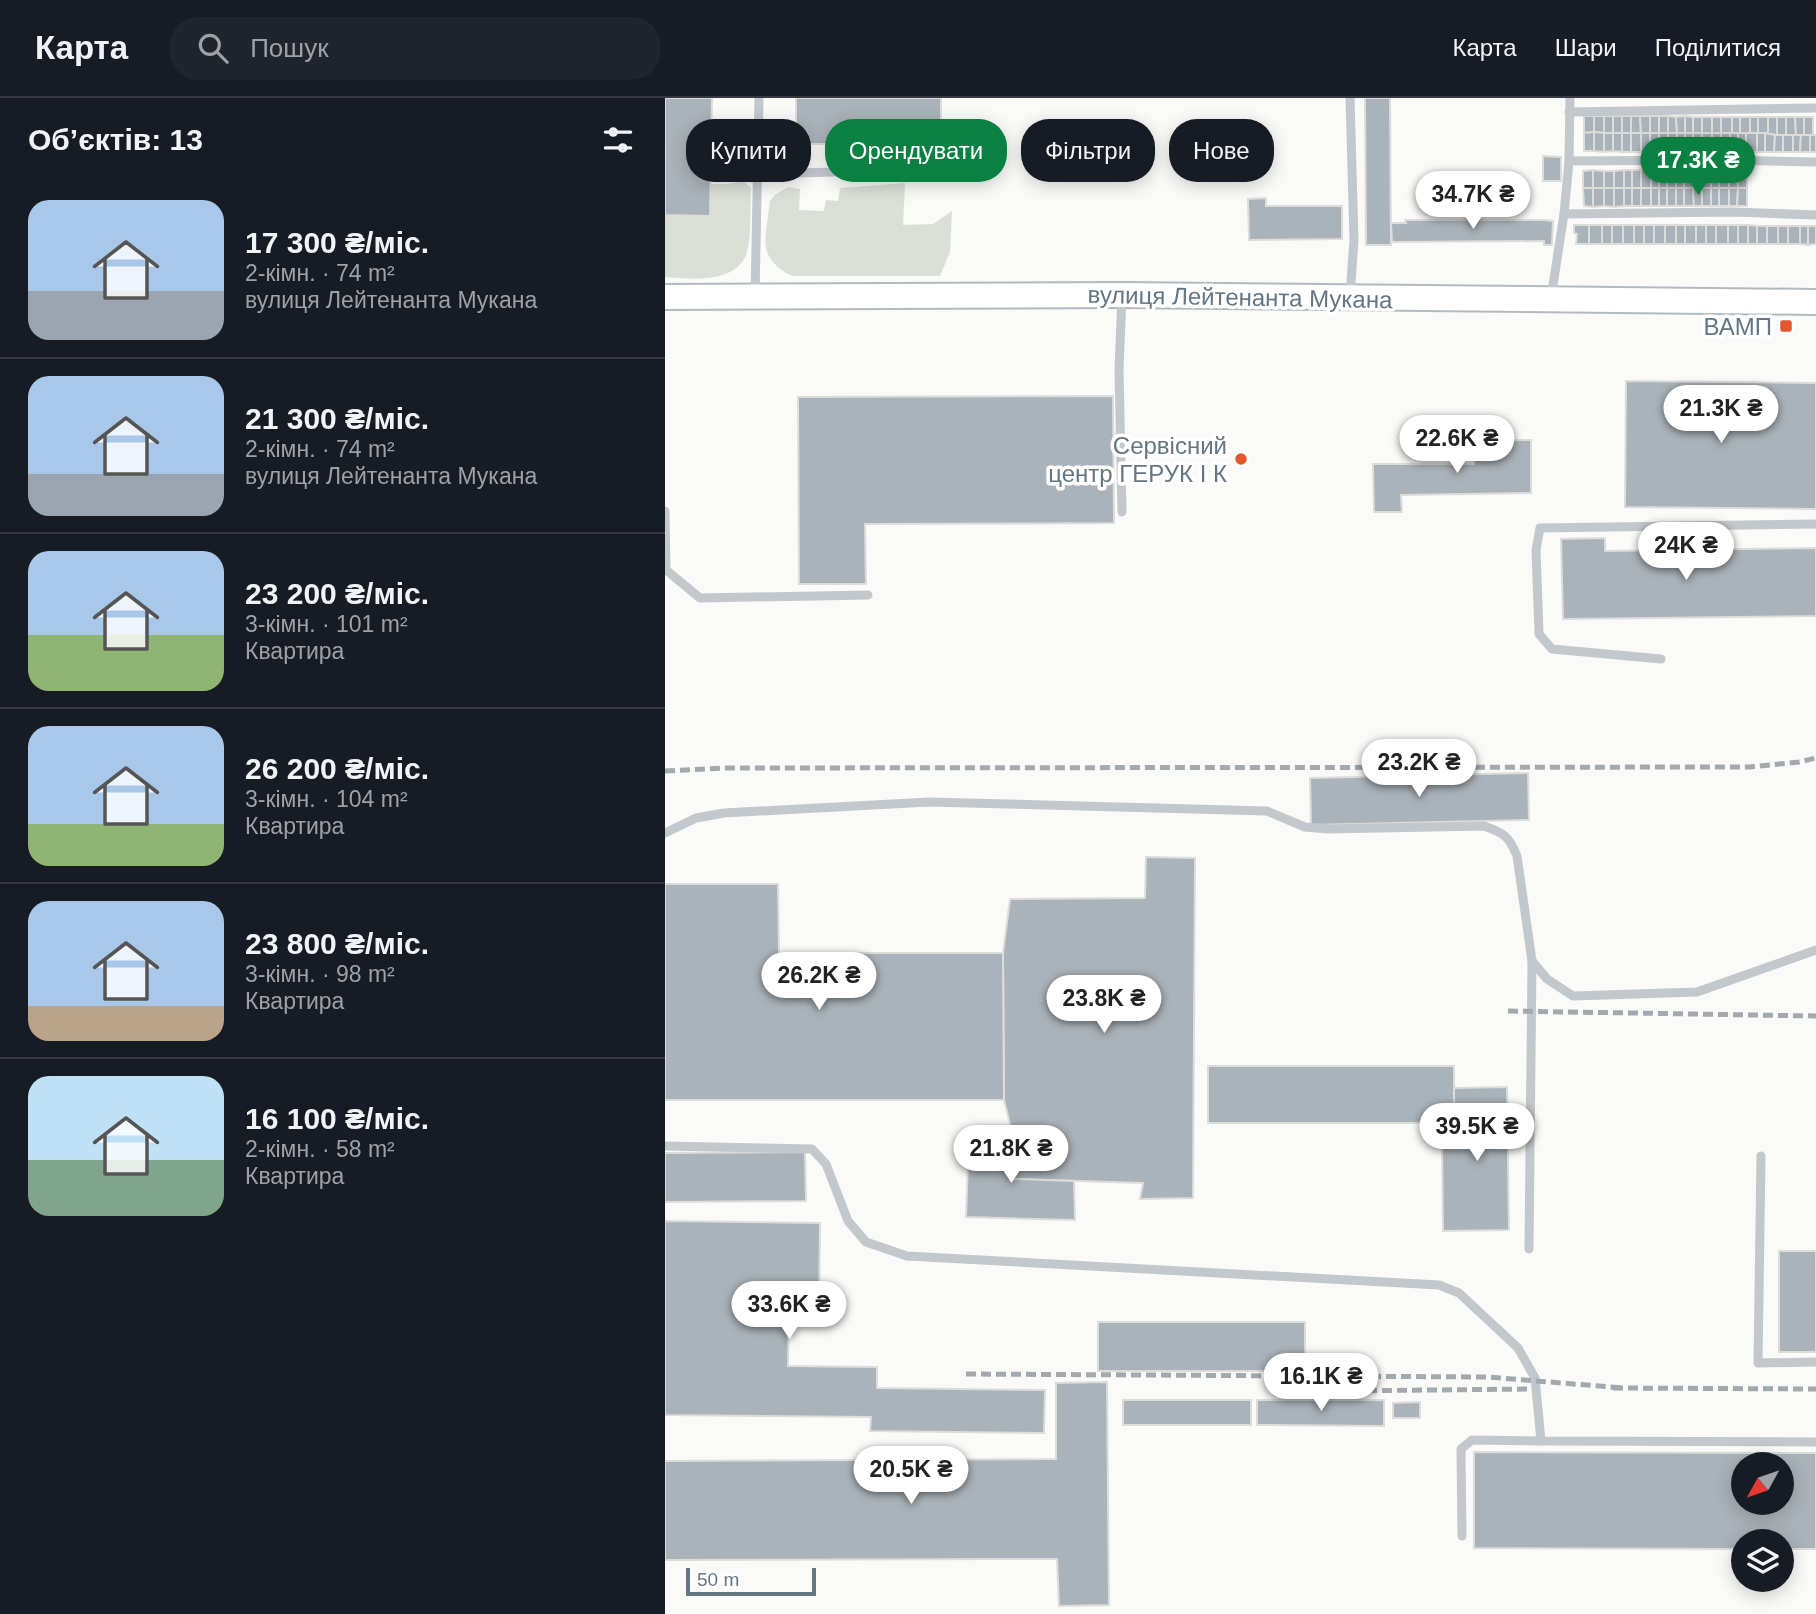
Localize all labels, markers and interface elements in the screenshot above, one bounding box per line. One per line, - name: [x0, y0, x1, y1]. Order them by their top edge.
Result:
- search box: [170, 17, 660, 80]
- text: Карта: [35, 29, 128, 66]
- icon: search: [194, 29, 232, 67]
- text: Пошук: [250, 33, 329, 63]
- text: Карта: [1452, 34, 1517, 61]
- text: Шари: [1555, 34, 1617, 61]
- text: Поділитися: [1655, 34, 1781, 61]
- chip: Купити: [686, 119, 811, 182]
- chip: Орендувати: [825, 119, 1007, 182]
- chip: Фільтри: [1021, 119, 1155, 182]
- chip: Нове: [1169, 119, 1274, 182]
- icon: filters: [599, 121, 637, 159]
- text: Об’єктів: 13: [28, 123, 203, 156]
- pin: 17.3K ₴: [1633, 138, 1763, 197]
- text: 17.3K ₴: [1656, 147, 1740, 173]
- pin: 34.7K ₴: [1408, 172, 1538, 231]
- text: 34.7K ₴: [1431, 181, 1515, 207]
- text: 17 300 ₴/міс.: [245, 226, 429, 259]
- icon: home: [84, 228, 168, 312]
- text: 2-кімн. · 74 m²: [245, 260, 395, 286]
- street label: вулиця Лейтенанта Мукана: [1087, 281, 1393, 313]
- text: вулиця Лейтенанта Мукана: [245, 287, 537, 313]
- place label: ВАМП: [1704, 313, 1772, 340]
- marker: ВАМП: [1778, 318, 1794, 334]
- pin: 21.3K ₴: [1656, 386, 1786, 445]
- text: 21.3K ₴: [1679, 395, 1763, 421]
- text: 21 300 ₴/міс.: [245, 402, 429, 435]
- icon: home: [84, 404, 168, 488]
- pin: 22.6K ₴: [1392, 416, 1522, 475]
- text: 22.6K ₴: [1415, 425, 1499, 451]
- place label: Сервісний центр ГЕРУК І К: [1048, 432, 1227, 487]
- text: 2-кімн. · 74 m²: [245, 436, 395, 462]
- marker: Сервісний центр ГЕРУК І К: [1233, 451, 1249, 467]
- text: вулиця Лейтенанта Мукана: [245, 463, 537, 489]
- pin: 24K ₴: [1637, 522, 1735, 582]
- text: 24K ₴: [1654, 532, 1718, 558]
- text: 23 200 ₴/міс.: [245, 577, 429, 610]
- icon: home: [84, 579, 168, 663]
- text: 3-кімн. · 101 m²: [245, 611, 408, 637]
- text: Квартира: [245, 638, 344, 664]
- pin: 23.2K ₴: [1354, 740, 1484, 799]
- text: 23.2K ₴: [1377, 749, 1461, 775]
- text: 26 200 ₴/міс.: [245, 752, 429, 785]
- icon: home: [84, 754, 168, 838]
- text: 3-кімн. · 104 m²: [245, 786, 408, 812]
- text: Квартира: [245, 813, 344, 839]
- text: 23 800 ₴/міс.: [245, 927, 429, 960]
- icon: home: [84, 929, 168, 1013]
- pin: 26.2K ₴: [754, 953, 884, 1012]
- text: 3-кімн. · 98 m²: [245, 961, 395, 987]
- text: 26.2K ₴: [777, 962, 861, 988]
- pin: 23.8K ₴: [1039, 976, 1169, 1035]
- text: 23.8K ₴: [1062, 985, 1146, 1011]
- text: Квартира: [245, 988, 344, 1014]
- text: 16 100 ₴/міс.: [245, 1102, 429, 1135]
- icon: home: [84, 1104, 168, 1188]
- pin: 39.5K ₴: [1412, 1104, 1542, 1163]
- text: 39.5K ₴: [1435, 1113, 1519, 1139]
- pin: 21.8K ₴: [946, 1126, 1076, 1185]
- text: 21.8K ₴: [969, 1135, 1053, 1161]
- text: 2-кімн. · 58 m²: [245, 1136, 395, 1162]
- text: Квартира: [245, 1163, 344, 1189]
- pin: 33.6K ₴: [724, 1282, 854, 1341]
- text: 33.6K ₴: [747, 1291, 831, 1317]
- pin: 16.1K ₴: [1256, 1354, 1386, 1413]
- text: 16.1K ₴: [1279, 1363, 1363, 1389]
- pin: 20.5K ₴: [846, 1446, 976, 1506]
- north arrow: [1731, 1452, 1794, 1516]
- map controls: [1731, 1452, 1794, 1592]
- text: 20.5K ₴: [869, 1456, 953, 1482]
- button: layers: [1731, 1529, 1794, 1592]
- scale bar: [686, 1565, 815, 1597]
- text: 50 m: [697, 1569, 739, 1590]

